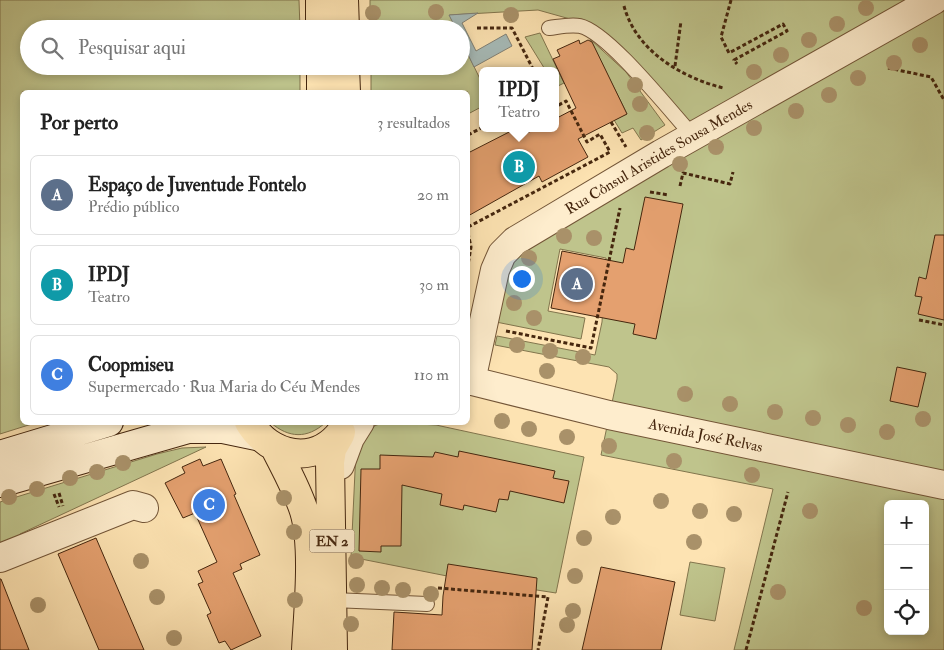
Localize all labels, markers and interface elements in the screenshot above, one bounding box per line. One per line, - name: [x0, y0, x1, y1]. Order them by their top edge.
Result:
- search box: [20, 20, 470, 75]
- icon: search: [38, 34, 66, 62]
- text: Pesquisar aqui: [78, 36, 186, 60]
- popup: [479, 67, 559, 132]
- text: IPDJ: [498, 78, 540, 102]
- street label: Rua Cônsul Aristides Sousa Mendes: [562, 95, 756, 219]
- text: Teatro: [498, 102, 540, 122]
- text: Por perto: [40, 109, 118, 136]
- text: 3 resultados: [377, 113, 450, 133]
- pin: B: [503, 148, 535, 186]
- text: Espaço de Juventude Fontelo: [88, 173, 306, 197]
- text: A: [52, 185, 62, 205]
- text: 20 m: [417, 185, 449, 205]
- text: Prédio público: [88, 197, 179, 217]
- text: IPDJ: [88, 263, 130, 287]
- pin: A: [561, 265, 593, 303]
- your location: [509, 266, 535, 292]
- text: B: [52, 275, 62, 295]
- text: 30 m: [419, 275, 449, 295]
- text: Teatro: [88, 287, 130, 307]
- text: Coopmiseu: [88, 353, 174, 377]
- text: C: [51, 365, 63, 385]
- text: 110 m: [414, 365, 449, 385]
- text: Supermercado · Rua Maria do Céu Mendes: [88, 377, 360, 397]
- street label: Avenida José Relvas: [646, 414, 764, 457]
- pin: C: [193, 486, 225, 524]
- map controls: [884, 500, 929, 635]
- button: +: [884, 500, 929, 545]
- road number: EN 2: [310, 530, 354, 552]
- button: −: [884, 545, 929, 590]
- button: locate: [884, 590, 929, 635]

